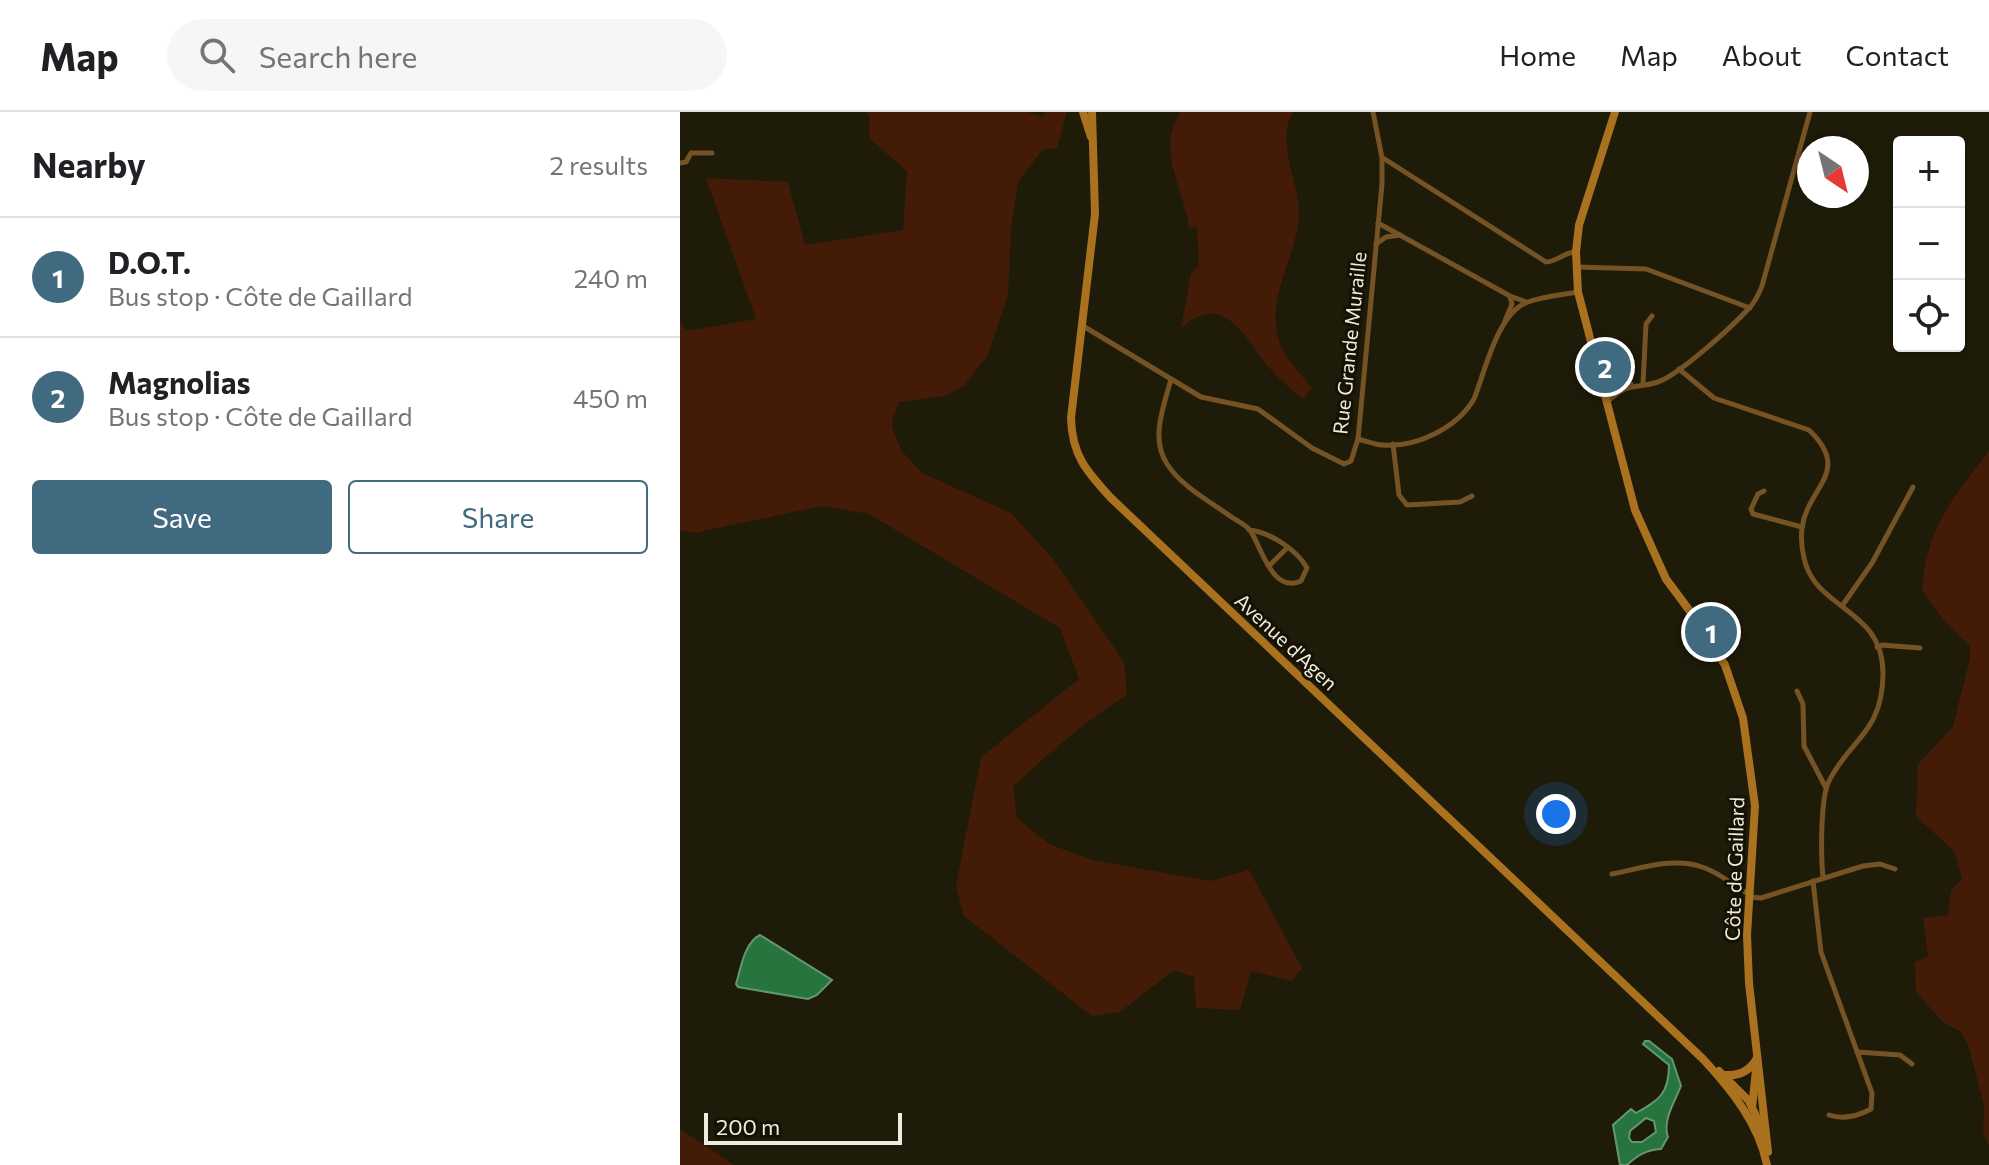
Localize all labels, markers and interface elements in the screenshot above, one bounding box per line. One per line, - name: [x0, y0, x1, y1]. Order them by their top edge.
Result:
- search box: [167, 19, 727, 91]
- text: Map: [40, 32, 119, 79]
- icon: search: [195, 33, 239, 77]
- text: Search here: [259, 37, 417, 74]
- text: Home: [1499, 38, 1576, 72]
- text: Map: [1620, 38, 1678, 72]
- text: About: [1722, 38, 1802, 72]
- text: Contact: [1846, 38, 1949, 72]
- north arrow: [1797, 136, 1869, 208]
- map controls: [1893, 136, 1965, 352]
- button: +: [1893, 136, 1965, 208]
- text: Nearby: [32, 143, 146, 185]
- text: 2 results: [550, 149, 648, 180]
- button: −: [1893, 208, 1965, 280]
- text: D.O.T.: [108, 243, 191, 280]
- street label: Rue Grande Muraille: [1327, 250, 1371, 435]
- text: 1: [52, 262, 64, 293]
- text: 240 m: [574, 262, 648, 293]
- text: Bus stop · Côte de Gaillard: [108, 280, 412, 311]
- button: locate: [1893, 280, 1965, 352]
- pin: 2: [1579, 337, 1631, 397]
- text: Magnolias: [108, 363, 251, 400]
- text: 2: [51, 382, 65, 413]
- text: 450 m: [573, 382, 648, 413]
- text: Bus stop · Côte de Gaillard: [108, 400, 412, 431]
- button: Save: [32, 480, 332, 554]
- button: Share: [348, 480, 648, 554]
- street label: Avenue d'Agen: [1231, 588, 1343, 695]
- pin: 1: [1685, 602, 1737, 662]
- your location: [1536, 794, 1576, 834]
- street label: Côte de Gaillard: [1719, 797, 1749, 941]
- scale bar: [704, 1109, 902, 1145]
- text: 200 m: [716, 1113, 780, 1140]

